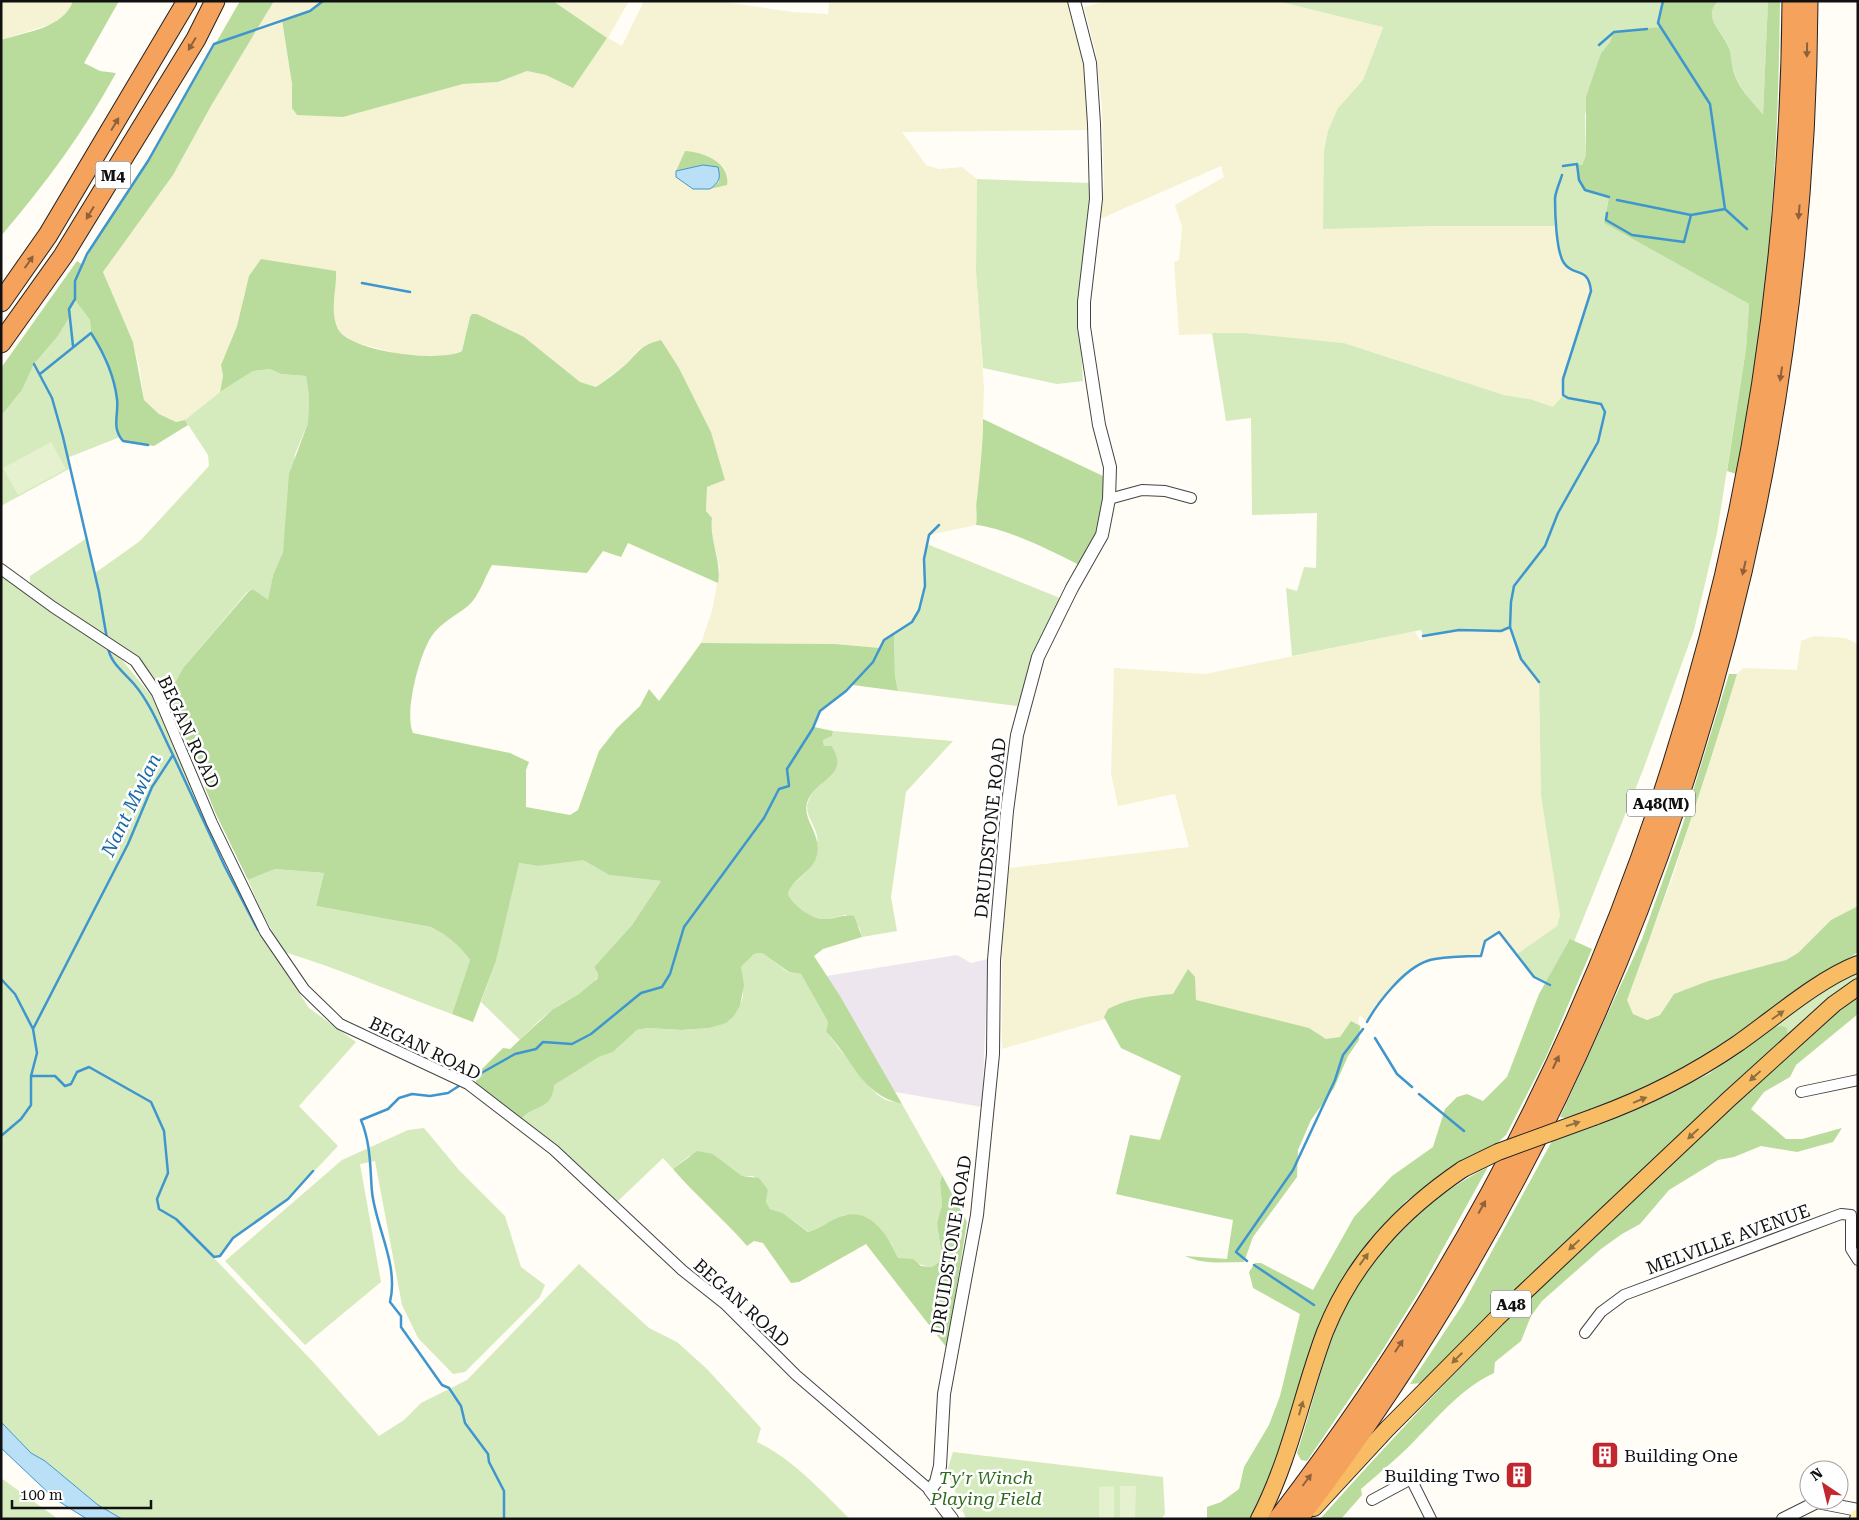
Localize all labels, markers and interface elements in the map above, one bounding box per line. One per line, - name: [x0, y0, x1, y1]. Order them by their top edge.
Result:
- one-way arrow: [188, 38, 197, 51]
- one-way arrow: [1803, 42, 1811, 58]
- one-way arrow: [110, 117, 119, 130]
- road number: M4: [96, 162, 130, 188]
- one-way arrow: [1795, 205, 1803, 221]
- one-way arrow: [85, 207, 94, 220]
- one-way arrow: [24, 255, 34, 269]
- one-way arrow: [1776, 366, 1784, 382]
- one-way arrow: [1740, 560, 1748, 575]
- street label: BEGAN ROAD: [154, 672, 224, 792]
- street label: DRUIDSTONE ROAD: [970, 737, 1010, 919]
- water label: Nant Mwlan: [96, 750, 166, 861]
- road number: A48(M): [1627, 790, 1695, 816]
- one-way arrow: [1771, 1010, 1785, 1020]
- street label: BEGAN ROAD: [366, 1012, 484, 1084]
- one-way arrow: [1553, 1055, 1561, 1069]
- one-way arrow: [1749, 1070, 1761, 1082]
- one-way arrow: [1633, 1095, 1647, 1103]
- one-way arrow: [1565, 1120, 1580, 1128]
- one-way arrow: [1687, 1128, 1699, 1140]
- street label: DRUIDSTONE ROAD: [926, 1154, 976, 1336]
- one-way arrow: [1478, 1200, 1487, 1213]
- street label: MELVILLE AVENUE: [1643, 1200, 1813, 1278]
- one-way arrow: [1569, 1239, 1581, 1251]
- one-way arrow: [1359, 1252, 1369, 1266]
- street label: BEGAN ROAD: [690, 1254, 794, 1352]
- road number: A48: [1491, 1290, 1531, 1318]
- one-way arrow: [1395, 1340, 1404, 1353]
- one-way arrow: [1451, 1352, 1463, 1364]
- one-way arrow: [1298, 1401, 1306, 1416]
- building icon: Building One: [1590, 1440, 1620, 1470]
- place label: Building One: [1624, 1445, 1738, 1466]
- building icon: Building Two: [1504, 1460, 1534, 1490]
- north arrow: [1799, 1460, 1849, 1510]
- place label: Building Two: [1384, 1465, 1500, 1486]
- text: N: [1808, 1465, 1826, 1484]
- park label: Ty'r Winch Playing Field: [929, 1467, 1042, 1509]
- one-way arrow: [1302, 1474, 1313, 1487]
- scale bar: [12, 1478, 151, 1510]
- text: 100 m: [20, 1486, 63, 1504]

